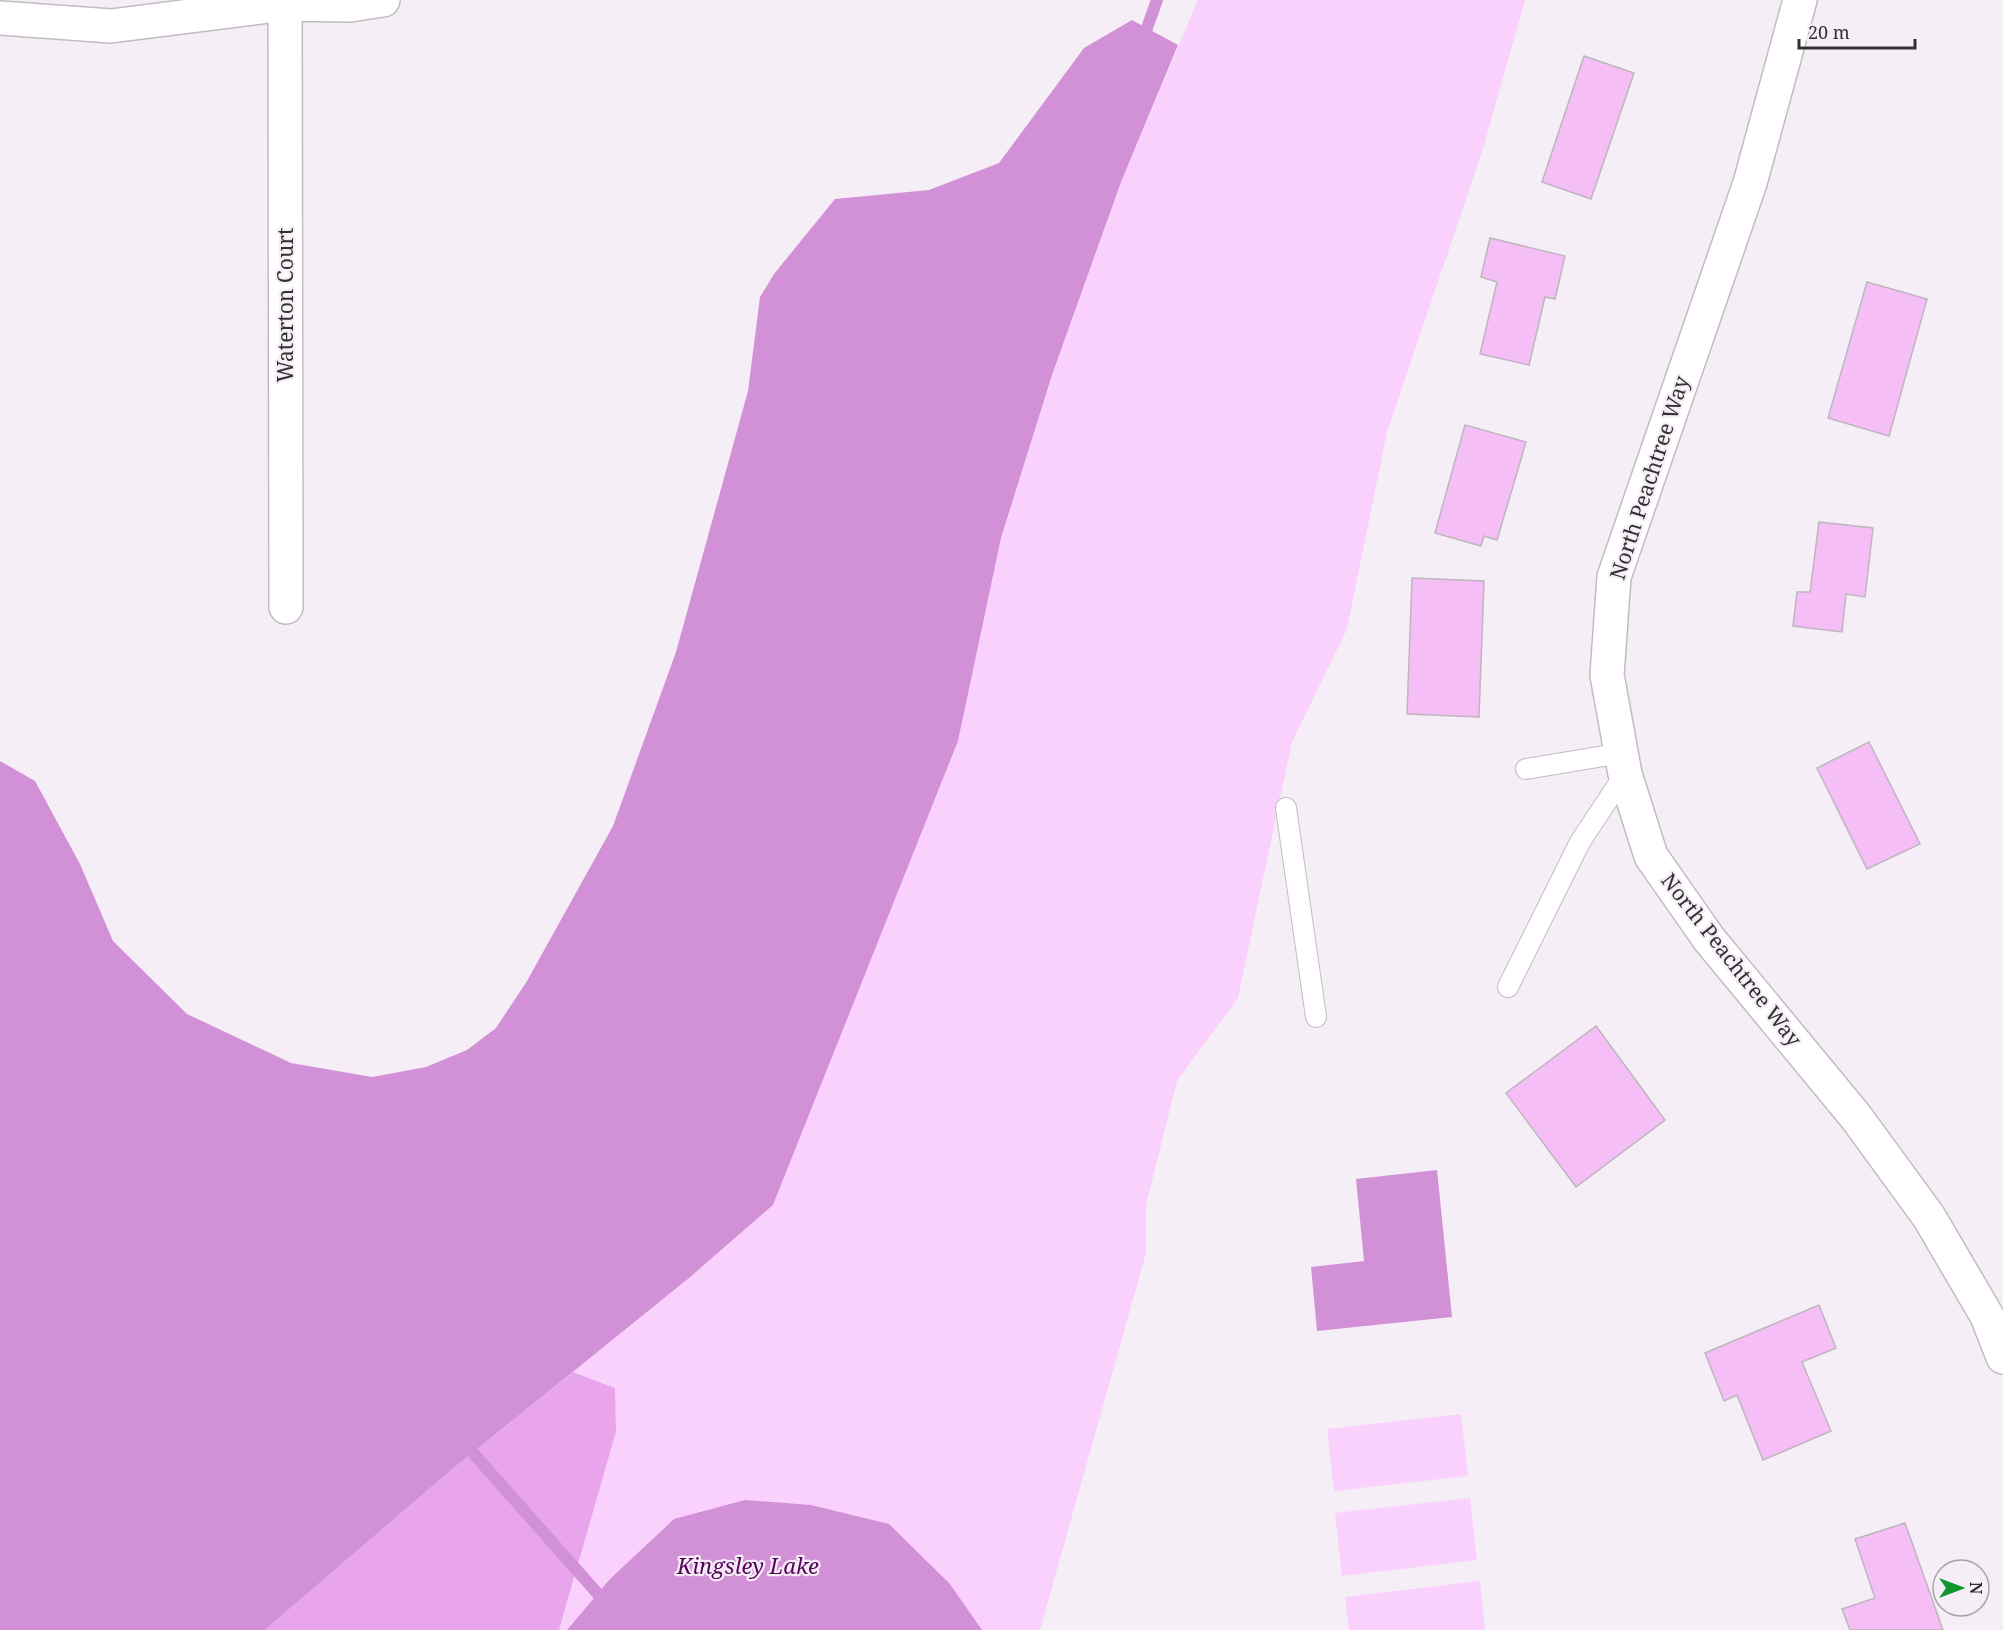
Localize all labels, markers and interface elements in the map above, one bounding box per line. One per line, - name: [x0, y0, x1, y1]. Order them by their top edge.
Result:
- scale bar: [1799, 12, 1914, 50]
- text: 20 m: [1808, 20, 1850, 44]
- street label: Waterton Court: [271, 227, 299, 383]
- street label: North Peachtree Way: [1603, 372, 1695, 583]
- street label: North Peachtree Way: [1655, 867, 1808, 1052]
- water label: Kingsley Lake: [676, 1550, 819, 1580]
- north arrow: [1931, 1558, 1991, 1618]
- text: N: [1965, 1582, 1987, 1595]

